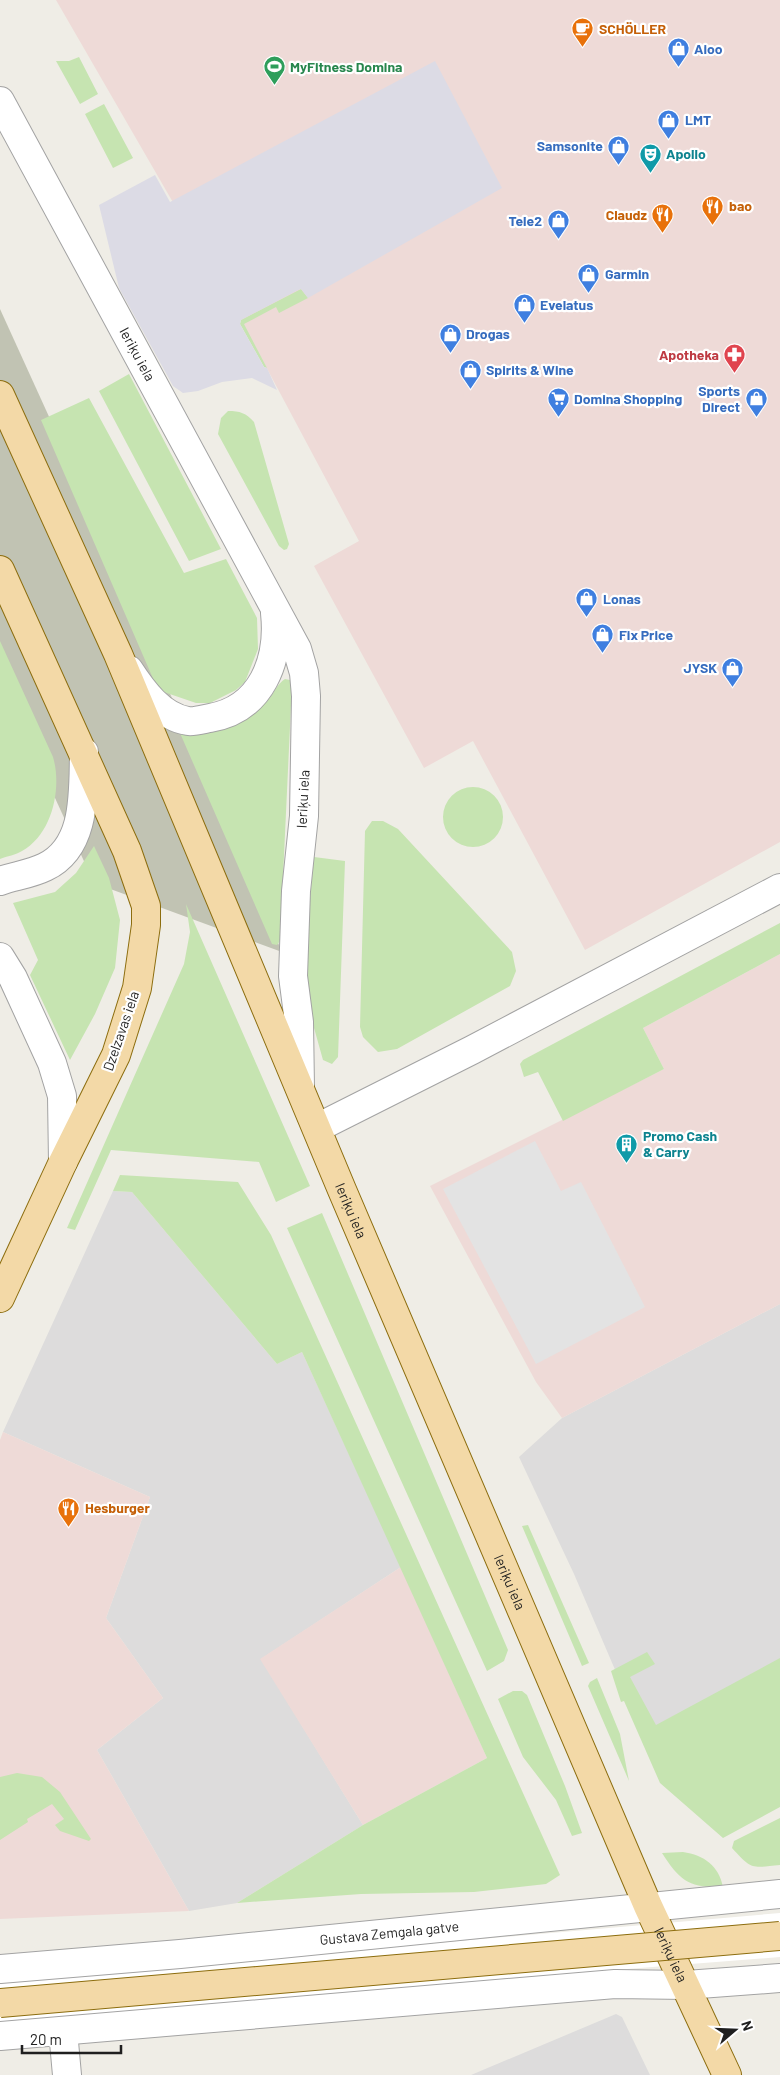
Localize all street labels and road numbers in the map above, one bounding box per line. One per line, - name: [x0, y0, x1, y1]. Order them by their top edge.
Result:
- street label: Ieriķu iela: [116, 324, 159, 384]
- street label: Ieriķu iela: [292, 769, 313, 829]
- street label: Dzelzavas iela: [99, 989, 142, 1073]
- street label: Ieriķu iela: [332, 1180, 371, 1241]
- street label: Ieriķu iela: [491, 1552, 529, 1612]
- street label: Gustava Zemgala gatve: [319, 1917, 460, 1948]
- street label: Ieriķu iela: [651, 1924, 691, 1985]

